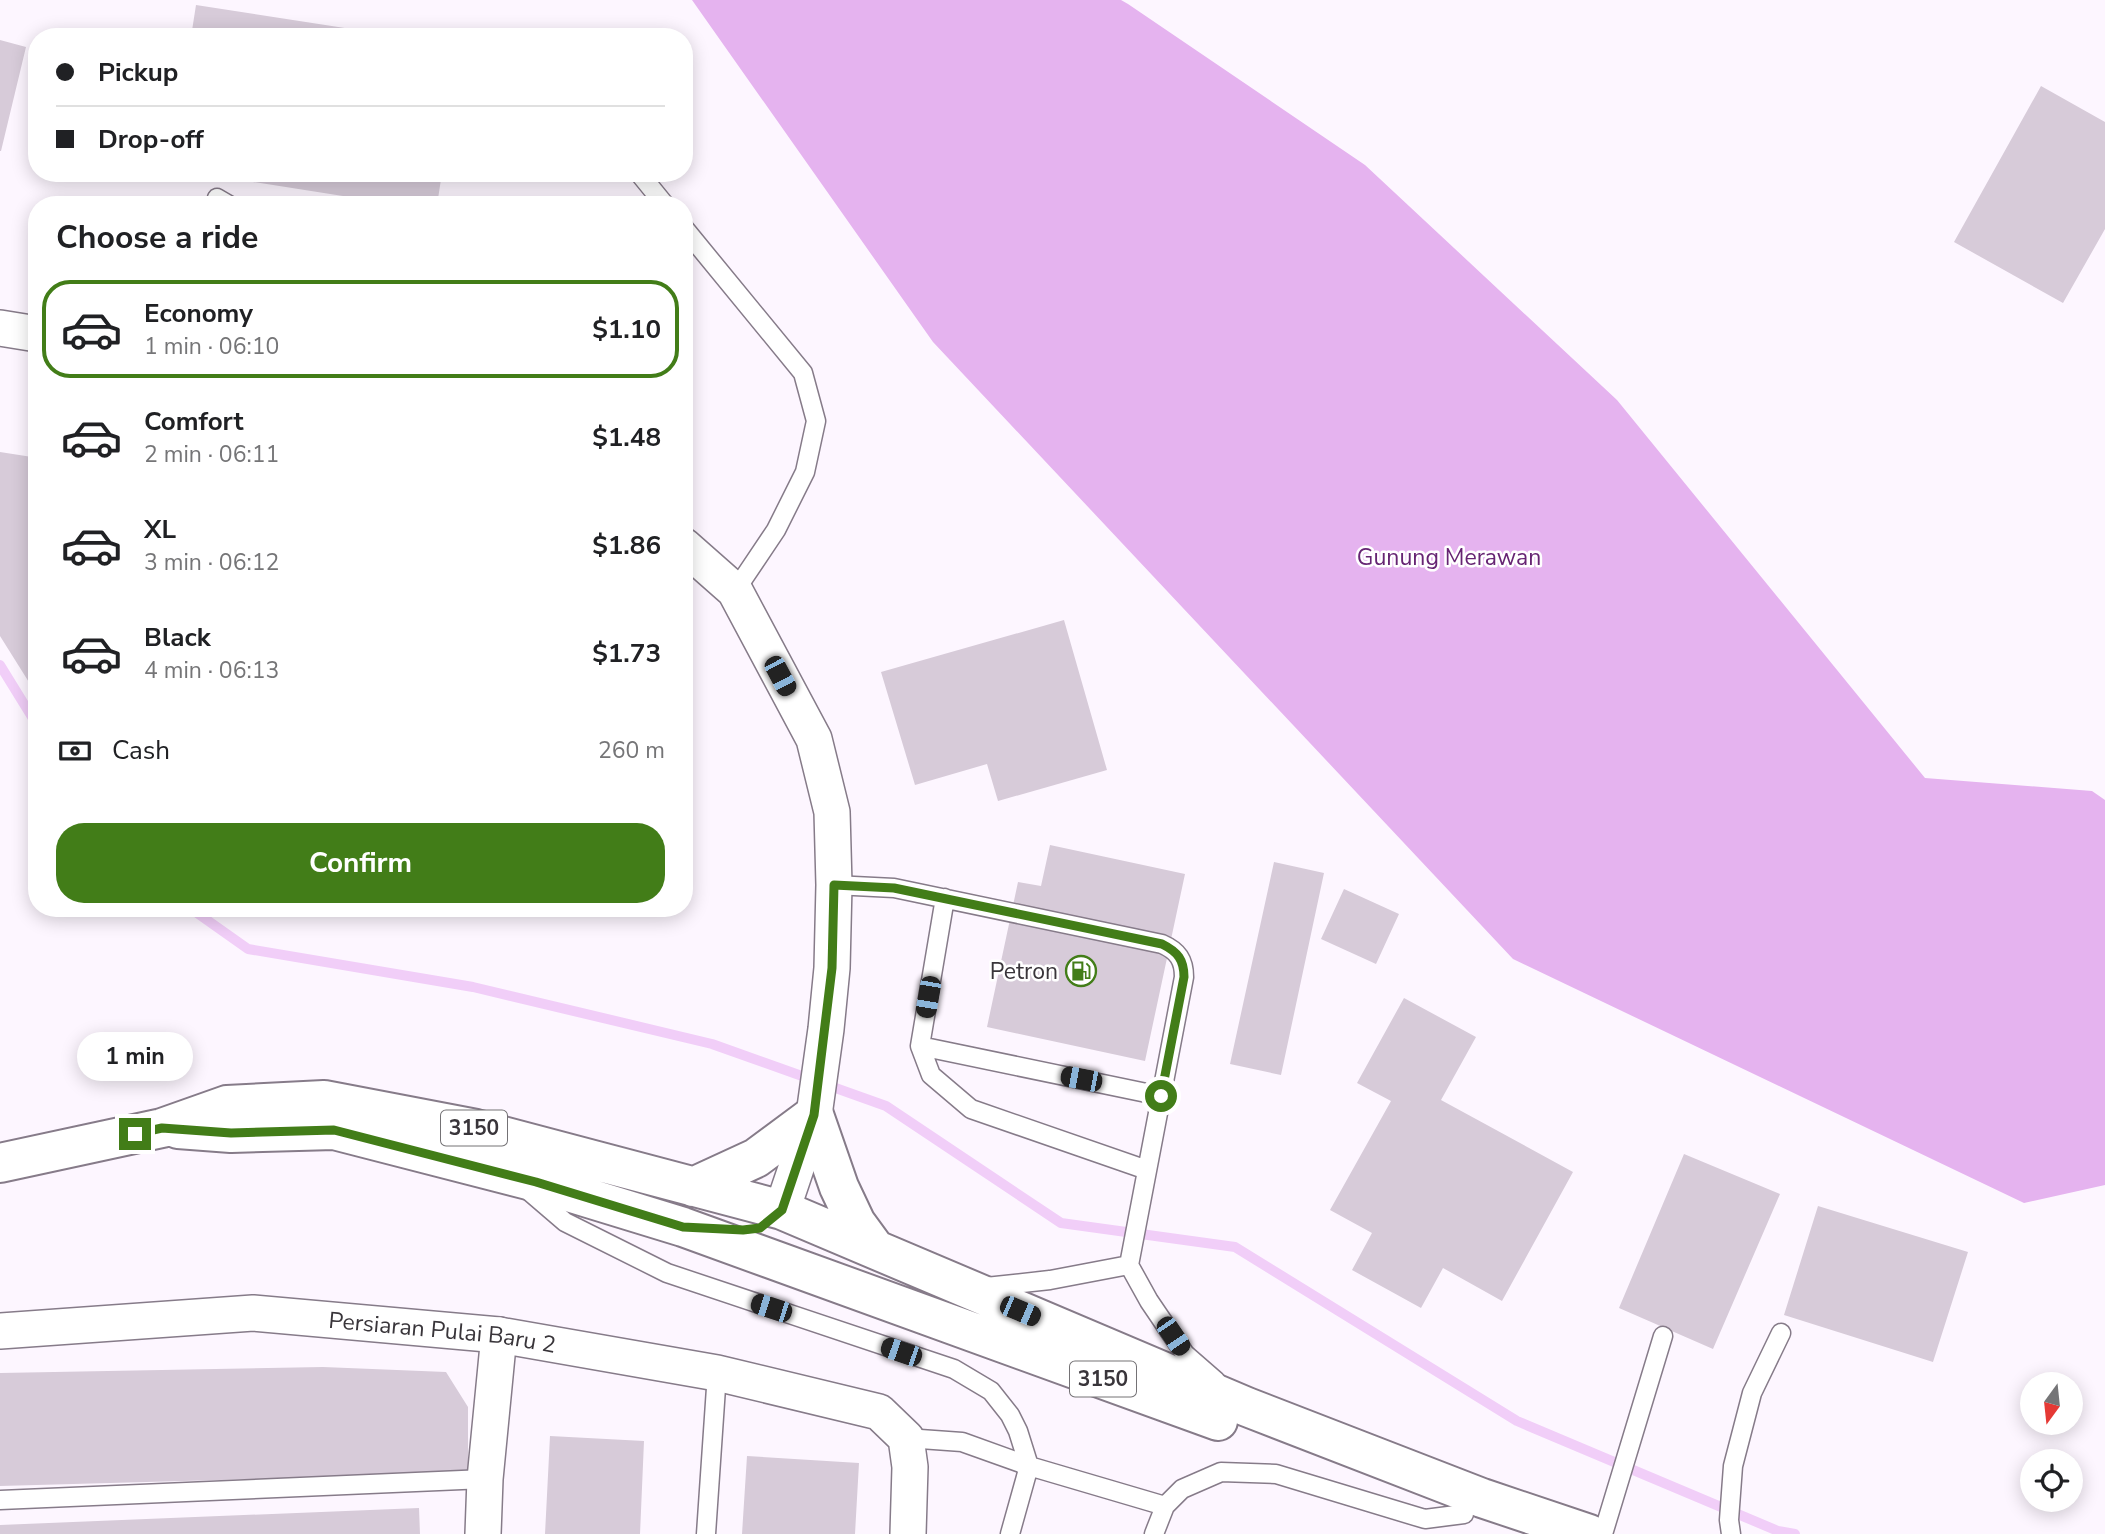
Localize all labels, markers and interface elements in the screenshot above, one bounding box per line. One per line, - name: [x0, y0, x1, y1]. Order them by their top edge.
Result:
- text: Pickup: [98, 55, 178, 90]
- text: Drop-off: [98, 122, 204, 157]
- text: Choose a ride: [56, 216, 258, 259]
- text: Economy: [144, 296, 253, 331]
- icon: car: [60, 298, 123, 361]
- text: $1.10: [592, 312, 661, 347]
- text: 1 min · 06:10: [144, 331, 279, 362]
- text: Comfort: [144, 404, 244, 439]
- icon: car: [60, 406, 123, 469]
- text: $1.48: [592, 420, 661, 455]
- text: 2 min · 06:11: [144, 439, 279, 470]
- text: XL: [144, 512, 176, 547]
- icon: car: [60, 514, 123, 577]
- text: $1.86: [592, 528, 661, 563]
- park label: Gunung Merawan: [1357, 542, 1541, 573]
- text: 3 min · 06:12: [144, 547, 279, 578]
- text: Black: [144, 620, 211, 655]
- icon: car: [60, 622, 123, 685]
- text: $1.73: [592, 636, 661, 671]
- car: [761, 653, 800, 699]
- text: 4 min · 06:13: [144, 655, 279, 686]
- icon: cash: [56, 732, 94, 770]
- text: Cash: [112, 733, 170, 768]
- text: 260 m: [598, 735, 665, 766]
- button: Confirm: [56, 823, 665, 903]
- fuel station icon: Petron: [1064, 954, 1098, 988]
- place label: Petron: [990, 956, 1058, 987]
- car: [915, 974, 942, 1020]
- callout: 1 min: [77, 1032, 193, 1082]
- text: 1 min: [105, 1041, 165, 1072]
- car: [1059, 1065, 1104, 1093]
- route start: [1145, 1080, 1177, 1112]
- road number: 3150: [441, 1110, 507, 1146]
- route end: [119, 1118, 151, 1150]
- car: [748, 1292, 795, 1324]
- car: [997, 1293, 1044, 1329]
- street label: Persiaran Pulai Baru 2: [327, 1305, 558, 1361]
- car: [1153, 1313, 1194, 1359]
- car: [878, 1335, 925, 1369]
- road number: 3150: [1070, 1362, 1136, 1396]
- north arrow: [2020, 1372, 2082, 1435]
- map controls: [2020, 1372, 2083, 1512]
- button: locate: [2020, 1449, 2083, 1512]

